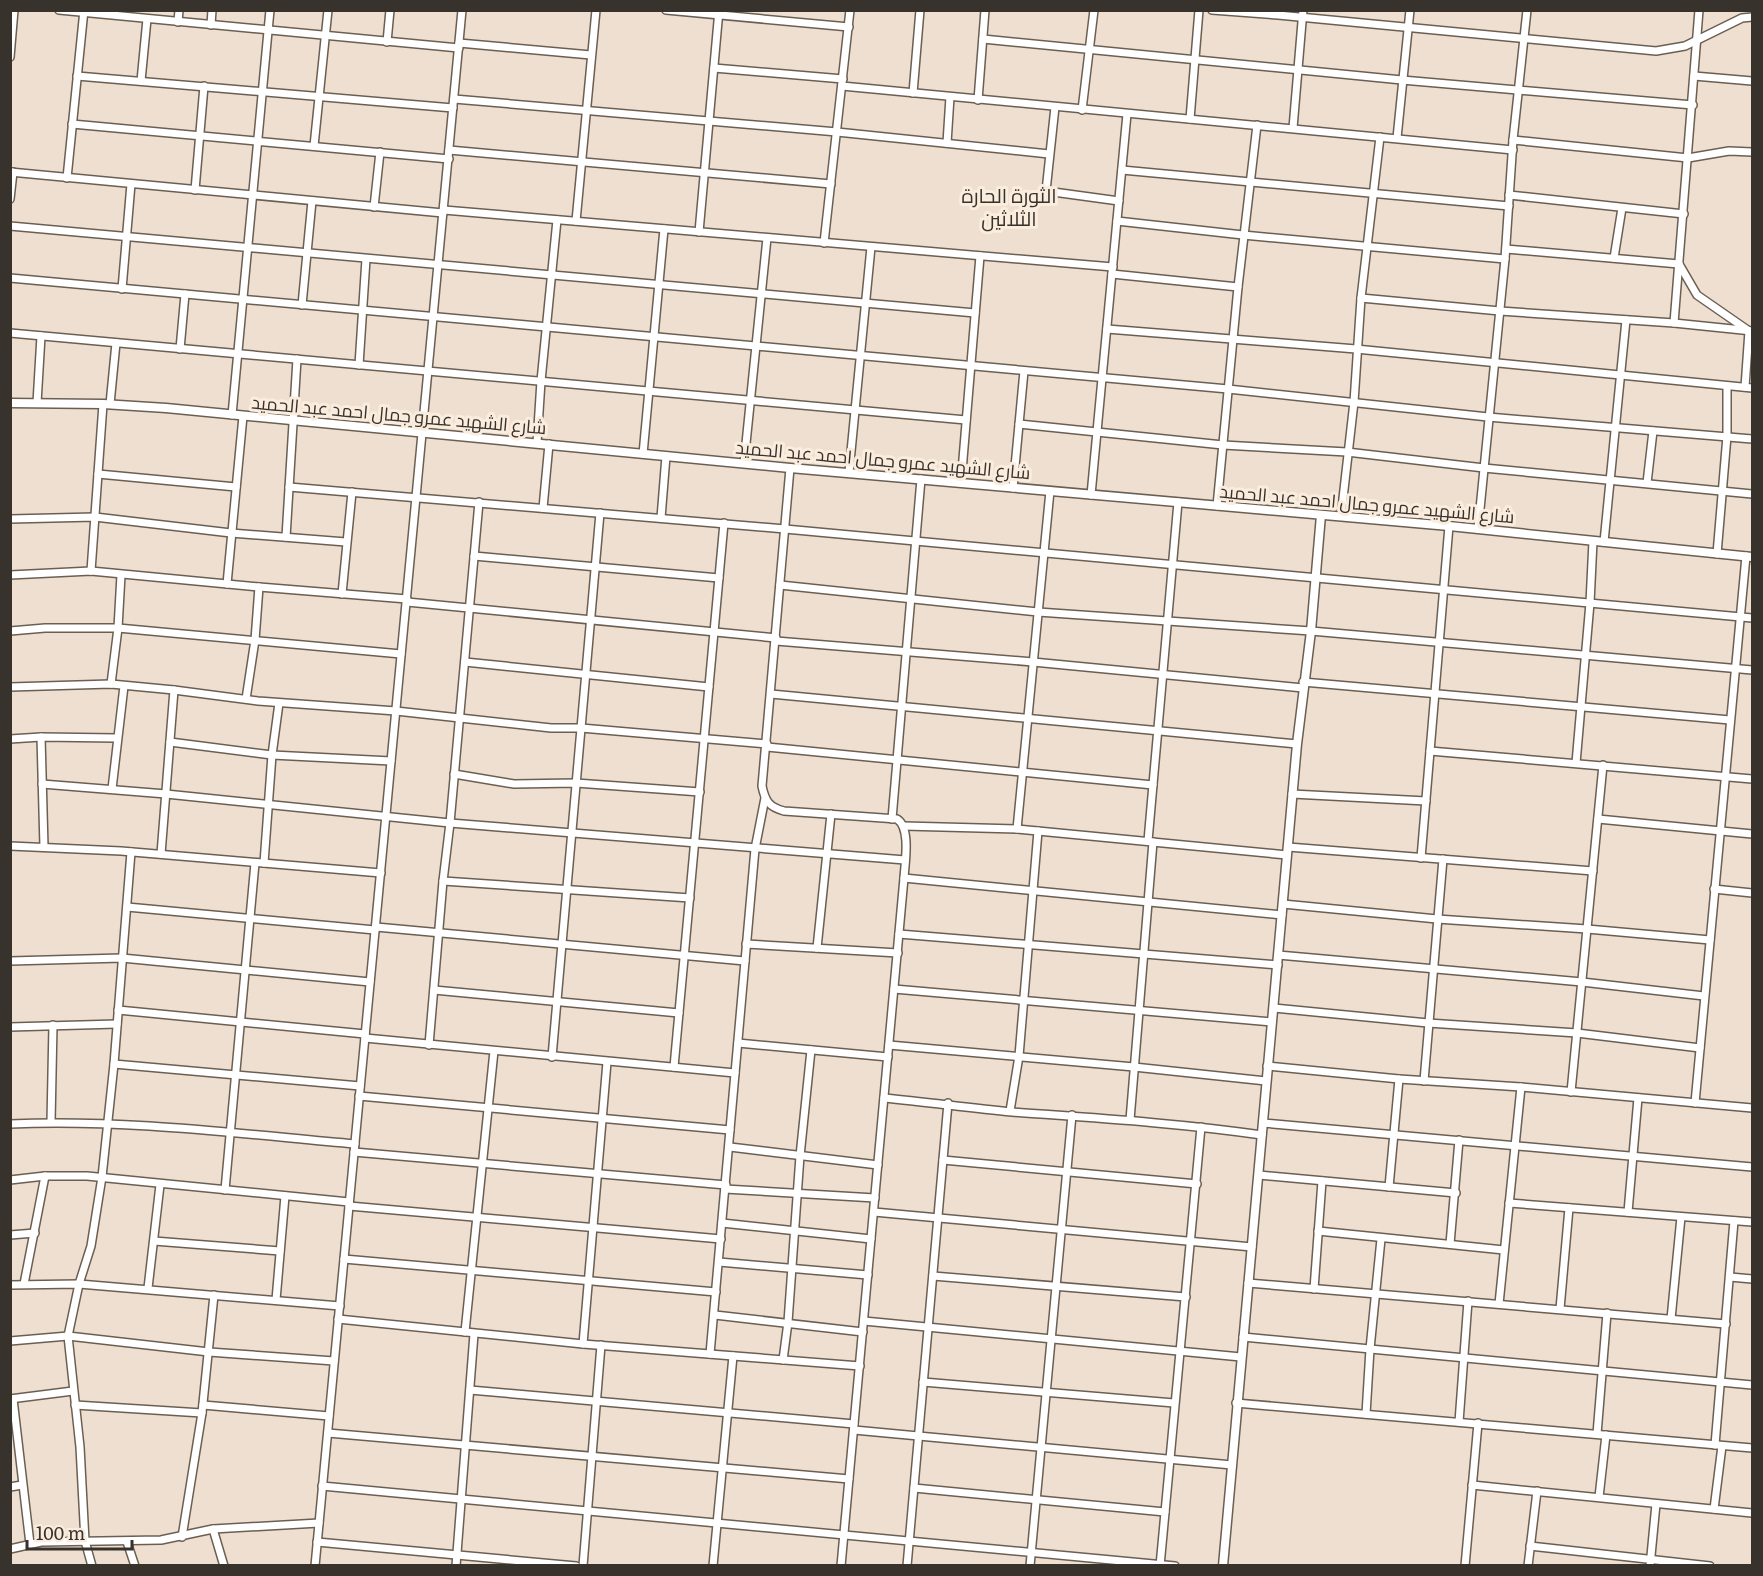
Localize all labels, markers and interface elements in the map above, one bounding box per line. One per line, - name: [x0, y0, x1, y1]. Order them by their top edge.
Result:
- district label: الثورة الحارة الثلاثين: [961, 179, 1057, 232]
- street label: شارع الشهيد عمرو جمال احمد عبد الحميد: [250, 388, 548, 440]
- street label: شارع الشهيد عمرو جمال احمد عبد الحميد: [734, 433, 1032, 485]
- street label: شارع الشهيد عمرو جمال احمد عبد الحميد: [1218, 477, 1516, 529]
- scale bar: [27, 1513, 132, 1551]
- text: 100 m: [36, 1519, 85, 1546]

